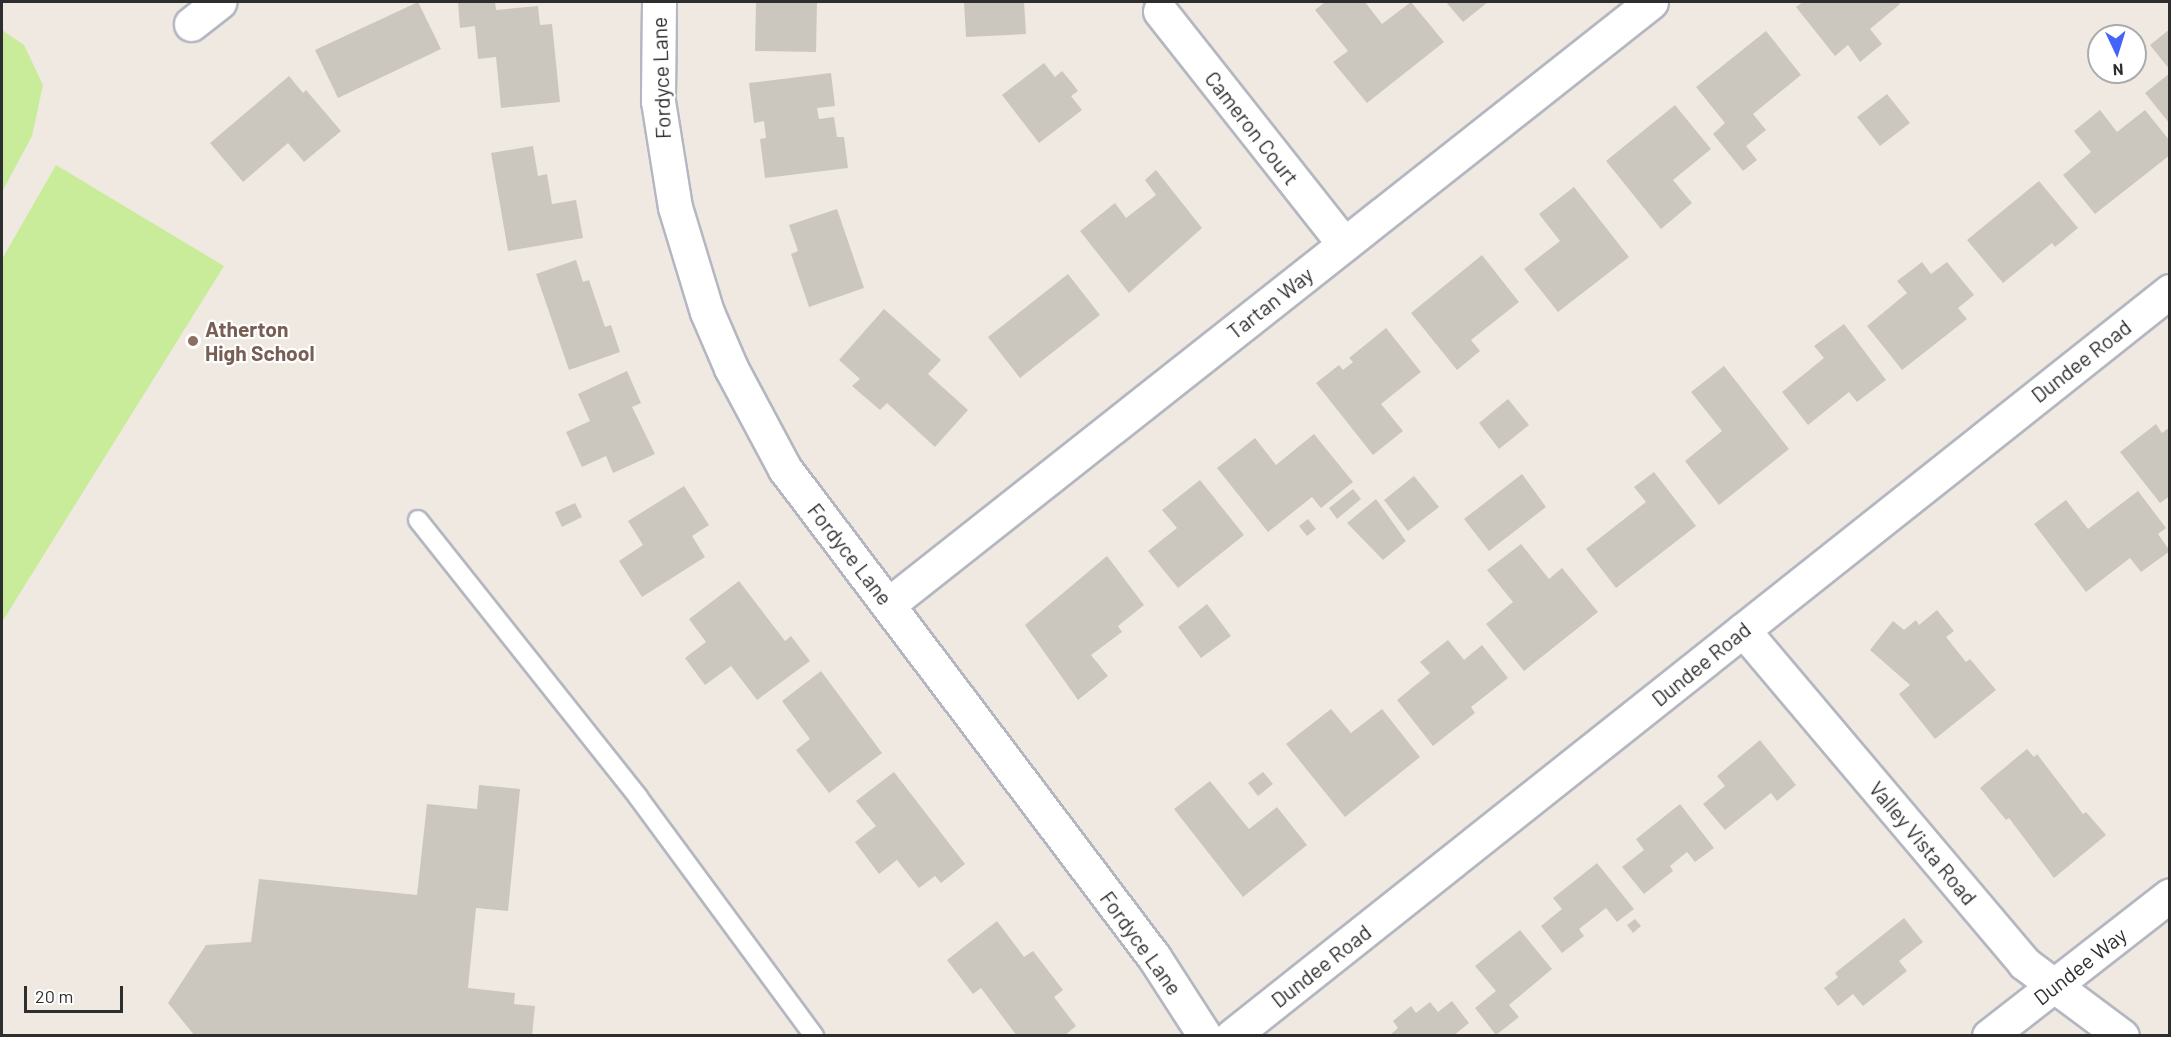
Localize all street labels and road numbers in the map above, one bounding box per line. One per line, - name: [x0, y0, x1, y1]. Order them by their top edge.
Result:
- street label: Fordyce Lane: [646, 17, 676, 139]
- street label: Cameron Court: [1200, 66, 1304, 190]
- street label: Tartan Way: [1222, 262, 1318, 344]
- street label: Dundee Road: [2026, 314, 2136, 408]
- street label: Fordyce Lane: [802, 498, 898, 610]
- street label: Dundee Road: [1647, 617, 1755, 711]
- street label: Valley Vista Road: [1864, 776, 1982, 910]
- street label: Fordyce Lane: [1095, 886, 1187, 1000]
- street label: Dundee Road: [1266, 919, 1376, 1013]
- street label: Dundee Way: [2029, 922, 2131, 1010]

